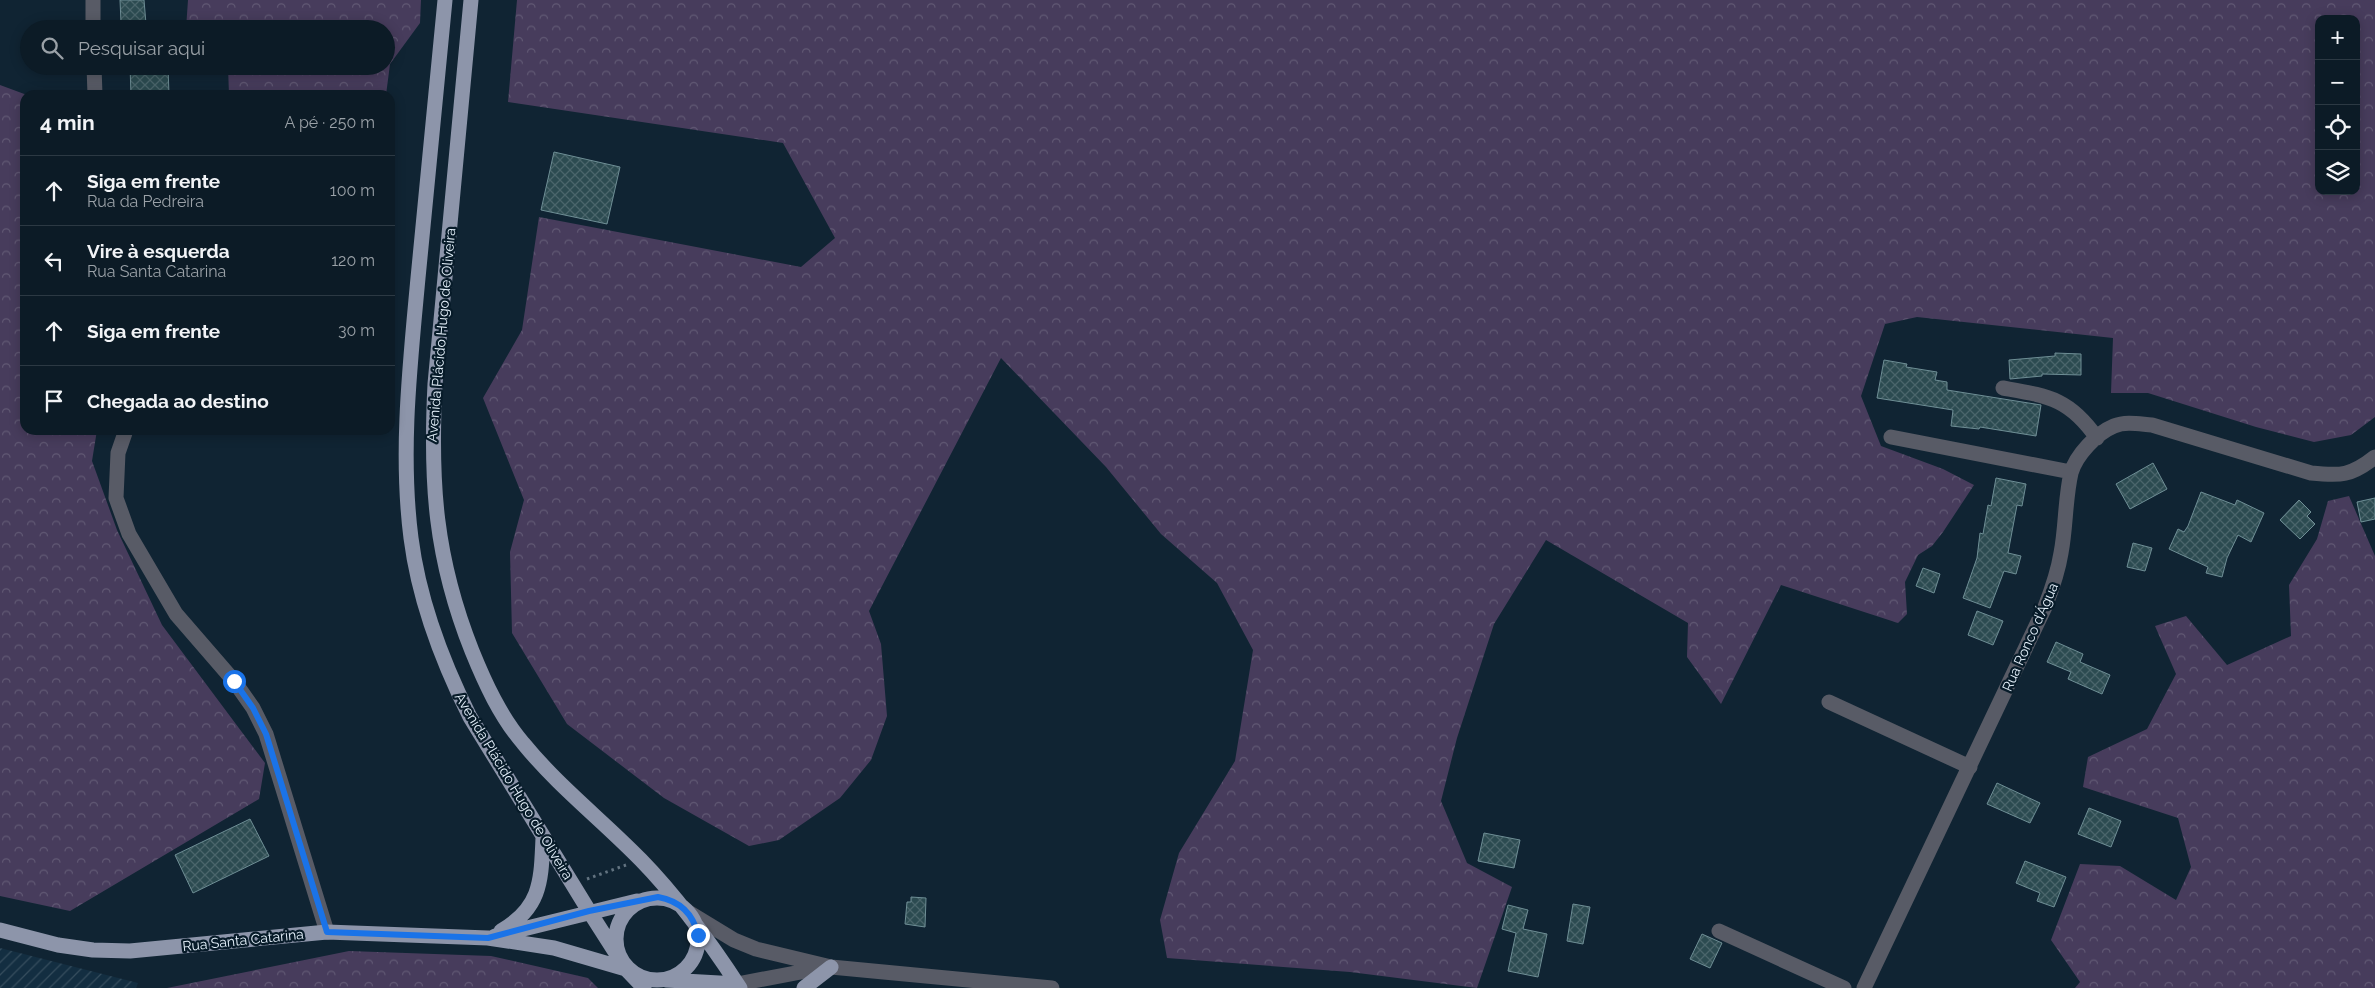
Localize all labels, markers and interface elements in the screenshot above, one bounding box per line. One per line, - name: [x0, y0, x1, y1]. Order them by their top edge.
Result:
- map controls: [2315, 15, 2360, 195]
- button: +: [2315, 15, 2360, 60]
- search box: [20, 20, 395, 75]
- icon: search: [38, 34, 66, 62]
- text: Pesquisar aqui: [78, 37, 205, 59]
- button: −: [2315, 60, 2360, 105]
- button: locate: [2315, 105, 2360, 150]
- text: 4 min: [40, 110, 95, 135]
- text: A pé · 250 m: [285, 113, 375, 132]
- button: layers: [2315, 150, 2360, 195]
- text: Siga em frente: [87, 170, 220, 192]
- icon: ahead: [40, 177, 68, 205]
- text: 100 m: [330, 181, 375, 200]
- text: Rua da Pedreira: [87, 192, 204, 211]
- street label: Avenida Plácido Hugo de Oliveira: [424, 227, 458, 443]
- text: Vire à esquerda: [87, 240, 230, 262]
- icon: left: [40, 247, 68, 275]
- text: 120 m: [331, 251, 375, 270]
- text: Rua Santa Catarina: [87, 262, 226, 281]
- icon: ahead: [40, 317, 68, 345]
- text: Siga em frente: [87, 320, 220, 342]
- text: 30 m: [338, 321, 375, 340]
- icon: arrive: [40, 387, 68, 415]
- text: Chegada ao destino: [87, 390, 269, 412]
- street label: Rua Ronco d’Água: [1998, 580, 2061, 694]
- route start: [223, 670, 246, 693]
- street label: Avenida Plácido Hugo de Oliveira: [452, 690, 576, 882]
- route end: [687, 924, 710, 947]
- street label: Rua Santa Catarina: [182, 926, 304, 954]

